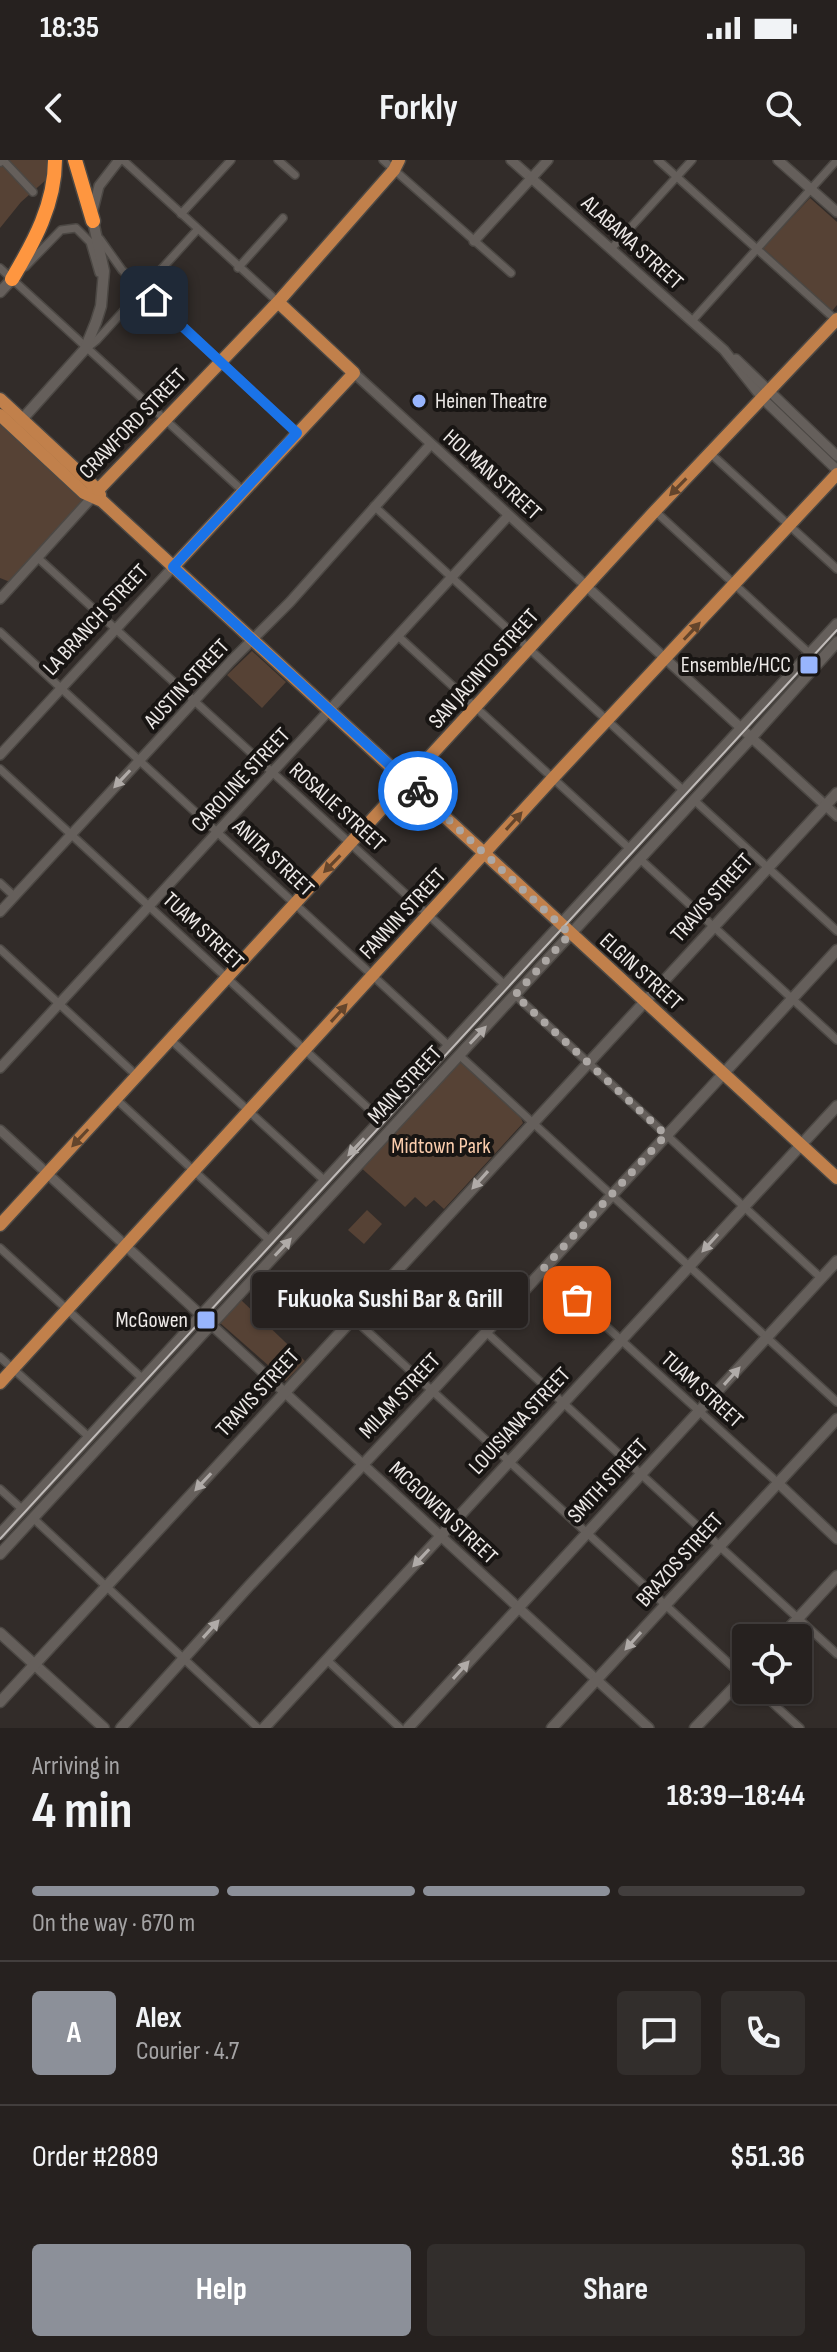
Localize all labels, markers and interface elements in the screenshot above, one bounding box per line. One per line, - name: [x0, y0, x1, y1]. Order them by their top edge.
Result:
- text: 18:35: [40, 10, 99, 46]
- icon: back: [32, 86, 76, 130]
- icon: search: [761, 86, 805, 130]
- text: Forkly: [379, 87, 458, 130]
- street label: ALABAMA STREET: [575, 190, 689, 296]
- pin: [120, 266, 188, 334]
- icon: home: [132, 278, 176, 322]
- street label: CRAWFORD STREET: [74, 363, 192, 485]
- place label: Heinen Theatre: [435, 388, 547, 415]
- marker: Heinen Theatre: [410, 392, 428, 410]
- street label: HOLMAN STREET: [437, 424, 547, 526]
- one-way arrow: [669, 477, 687, 496]
- street label: LA BRANCH STREET: [38, 559, 154, 681]
- street label: SAN JACINTO STREET: [423, 603, 545, 735]
- one-way arrow: [682, 622, 700, 641]
- street label: AUSTIN STREET: [138, 633, 235, 735]
- place label: Ensemble/HCC: [681, 652, 791, 679]
- marker: Ensemble/HCC: [798, 654, 820, 676]
- street label: CAROLINE STREET: [186, 722, 296, 838]
- courier: [378, 751, 458, 831]
- street label: ROSALIE STREET: [283, 757, 391, 857]
- one-way arrow: [114, 769, 132, 788]
- icon: bike: [396, 769, 440, 813]
- one-way arrow: [505, 812, 523, 831]
- street label: ANITA STREET: [226, 813, 319, 903]
- street label: TRAVIS STREET: [665, 848, 759, 948]
- one-way arrow: [323, 854, 341, 873]
- street label: FANNIN STREET: [354, 863, 452, 965]
- street label: TUAM STREET: [157, 887, 249, 975]
- street label: ELGIN STREET: [594, 928, 688, 1016]
- one-way arrow: [329, 1004, 347, 1023]
- one-way arrow: [469, 1025, 486, 1045]
- street label: MAIN STREET: [362, 1040, 448, 1130]
- one-way arrow: [71, 1128, 89, 1147]
- park label: Midtown Park: [391, 1133, 491, 1160]
- one-way arrow: [348, 1138, 366, 1157]
- one-way arrow: [472, 1170, 489, 1190]
- one-way arrow: [702, 1234, 720, 1253]
- one-way arrow: [274, 1238, 292, 1257]
- pin: [543, 1266, 611, 1334]
- callout: Fukuoka Sushi Bar & Grill: [253, 1272, 529, 1328]
- icon: bag: [555, 1278, 599, 1322]
- text: Fukuoka Sushi Bar & Grill: [277, 1284, 503, 1315]
- place label: McGowen: [116, 1307, 188, 1334]
- marker: McGowen: [195, 1309, 217, 1331]
- street label: TRAVIS STREET: [210, 1343, 306, 1443]
- street label: TUAM STREET: [655, 1346, 749, 1434]
- street label: MILAM STREET: [354, 1348, 446, 1444]
- street label: LOUISIANA STREET: [463, 1362, 577, 1480]
- one-way arrow: [722, 1367, 740, 1386]
- street label: SMITH STREET: [562, 1433, 654, 1529]
- street label: MCGOWEN STREET: [383, 1456, 503, 1570]
- one-way arrow: [195, 1472, 213, 1491]
- street label: BRAZOS STREET: [631, 1507, 729, 1613]
- one-way arrow: [412, 1549, 430, 1568]
- one-way arrow: [202, 1619, 219, 1639]
- map controls: [732, 1624, 812, 1704]
- button: locate: [732, 1624, 812, 1704]
- one-way arrow: [624, 1631, 642, 1650]
- one-way arrow: [451, 1661, 469, 1680]
- text: Arriving in: [32, 1751, 120, 1782]
- text: 18:39–18:44: [667, 1778, 805, 1814]
- text: 4 min: [32, 1780, 132, 1843]
- text: On the way · 670 m: [32, 1908, 195, 1939]
- button: chat: [617, 1991, 701, 2075]
- button: phone: [721, 1991, 805, 2075]
- text: Alex: [136, 2000, 182, 2036]
- text: A: [67, 2015, 81, 2051]
- text: Courier · 4.7: [136, 2036, 239, 2067]
- text: Order #2889: [32, 2139, 158, 2175]
- text: $51.36: [730, 2139, 805, 2175]
- button: Help: [32, 2244, 411, 2336]
- button: Share: [427, 2244, 805, 2336]

